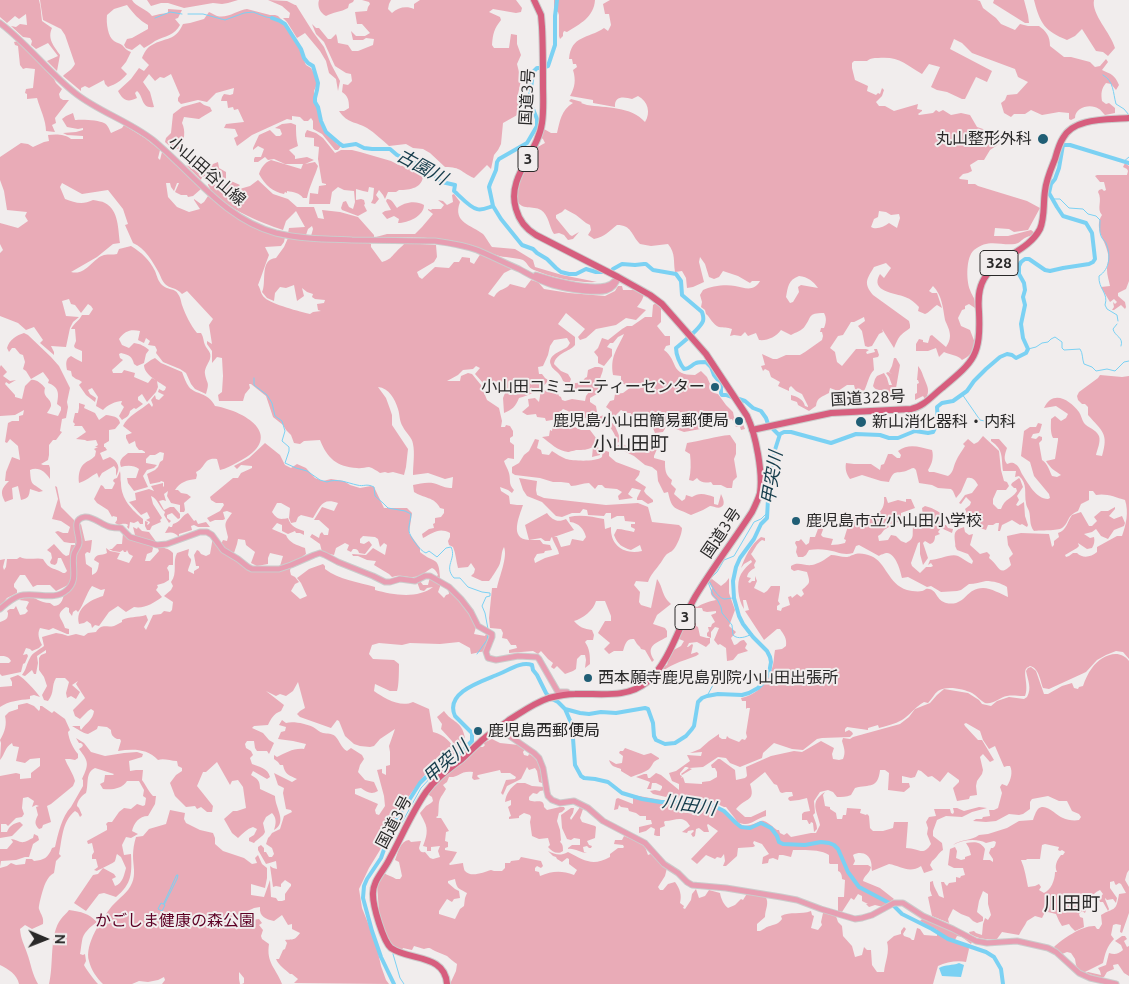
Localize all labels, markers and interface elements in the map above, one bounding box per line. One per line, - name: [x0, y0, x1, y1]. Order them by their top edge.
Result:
- street label: 国道3号: [516, 68, 538, 126]
- place label: 丸山整形外科: [936, 129, 1032, 149]
- street label: 小山田谷山線: [164, 132, 250, 210]
- marker: 丸山整形外科: [1036, 132, 1050, 146]
- water label: 古園川: [393, 144, 451, 190]
- road number: 3: [518, 146, 538, 172]
- road number: 328: [980, 250, 1018, 276]
- place label: 小山田コミュニティーセンター: [481, 377, 705, 397]
- marker: 小山田コミュニティーセンター: [709, 381, 721, 393]
- street label: 国道328号: [830, 386, 906, 410]
- place label: 鹿児島小山田簡易郵便局: [553, 411, 729, 431]
- place label: 新山消化器科・内科: [872, 412, 1016, 432]
- marker: 鹿児島小山田簡易郵便局: [733, 415, 745, 427]
- marker: 新山消化器科・内科: [854, 415, 868, 429]
- district label: 小山田町: [593, 433, 669, 455]
- water label: 甲突川: [757, 450, 787, 506]
- street label: 国道3号: [697, 504, 745, 562]
- place label: 鹿児島市立小山田小学校: [806, 511, 982, 531]
- marker: 鹿児島市立小山田小学校: [790, 515, 802, 527]
- road number: 3: [675, 604, 695, 630]
- place label: 西本願寺鹿児島別院小山田出張所: [598, 668, 838, 688]
- marker: 西本願寺鹿児島別院小山田出張所: [582, 672, 594, 684]
- place label: 鹿児島西郵便局: [488, 721, 600, 741]
- marker: 鹿児島西郵便局: [472, 725, 484, 737]
- water label: 甲突川: [419, 736, 473, 788]
- water label: 川田川: [661, 790, 717, 820]
- street label: 国道3号: [372, 792, 416, 852]
- district label: 川田町: [1044, 893, 1100, 915]
- park label: かごしま健康の森公園: [95, 911, 255, 931]
- north arrow: [20, 914, 70, 964]
- text: N: [52, 934, 68, 945]

